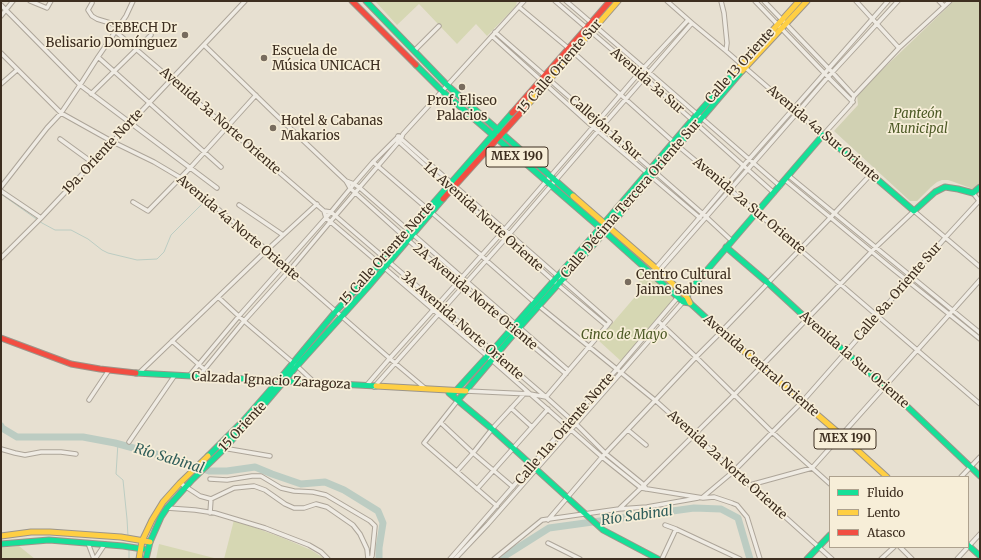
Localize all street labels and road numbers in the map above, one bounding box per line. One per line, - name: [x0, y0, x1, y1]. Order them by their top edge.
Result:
- street label: 15 Calle Oriente Sur: [515, 16, 605, 118]
- street label: Calle 13 Oriente: [702, 25, 778, 107]
- street label: Avenida 3a Sur: [607, 45, 687, 117]
- street label: Avenida 3a Norte Oriente: [156, 64, 284, 178]
- street label: Avenida 4a Sur Oriente: [764, 82, 882, 186]
- street label: Callejón 1a Sur: [566, 92, 644, 164]
- street label: 19a. Oriente Norte: [60, 106, 146, 198]
- street label: Calle Décima Tercera Oriente Sur: [558, 117, 704, 281]
- road number: MEX 190: [486, 147, 548, 167]
- street label: Avenida 2a Sur Oriente: [690, 154, 808, 258]
- street label: 1A Avenida Norte Oriente: [420, 159, 546, 275]
- street label: Avenida 4a Norte Oriente: [173, 172, 303, 284]
- street label: 15 Calle Oriente Norte: [336, 199, 438, 309]
- street label: Calle 8a. Oriente Sur: [851, 239, 945, 345]
- street label: 2A Avenida Norte Oriente: [410, 240, 540, 354]
- street label: 3A Avenida Norte Oriente: [398, 269, 526, 383]
- street label: Avenida 1a Sur Oriente: [796, 308, 912, 412]
- street label: Avenida Central Oriente: [700, 312, 822, 420]
- street label: Calzada Ignacio Zaragoza: [191, 369, 351, 393]
- street label: Calle 11a. Oriente Norte: [512, 370, 618, 488]
- street label: 15 Oriente: [216, 399, 270, 455]
- street label: Avenida 2a Norte Oriente: [664, 407, 790, 523]
- road number: MEX 190: [814, 429, 876, 449]

